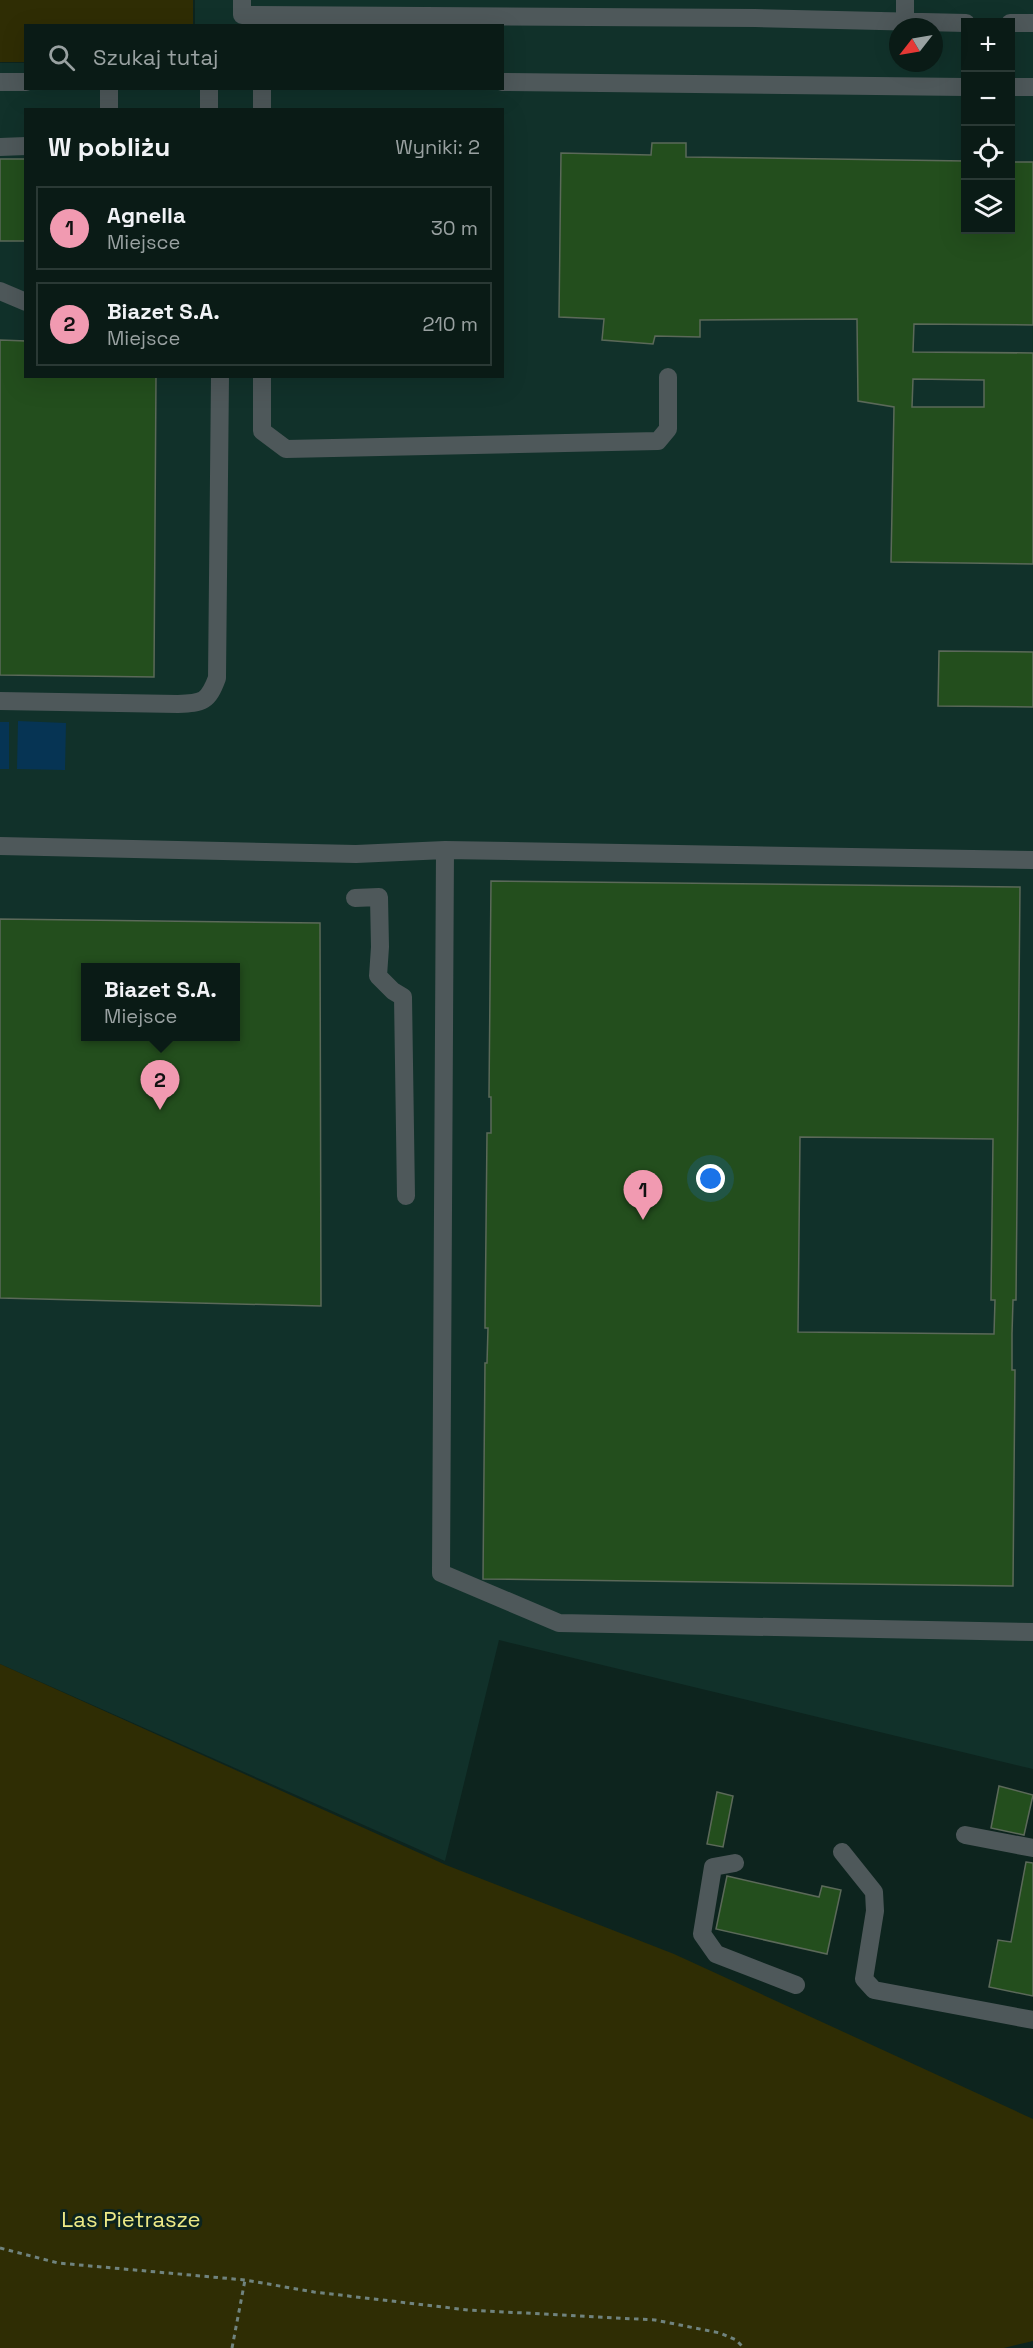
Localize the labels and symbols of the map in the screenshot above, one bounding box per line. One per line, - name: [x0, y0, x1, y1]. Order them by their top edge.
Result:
- north arrow: [889, 18, 943, 72]
- pin: 2: [140, 1060, 180, 1110]
- your location: [696, 1164, 725, 1193]
- pin: 1: [624, 1170, 662, 1220]
- park label: Las Pietrasze: [61, 2205, 201, 2233]

